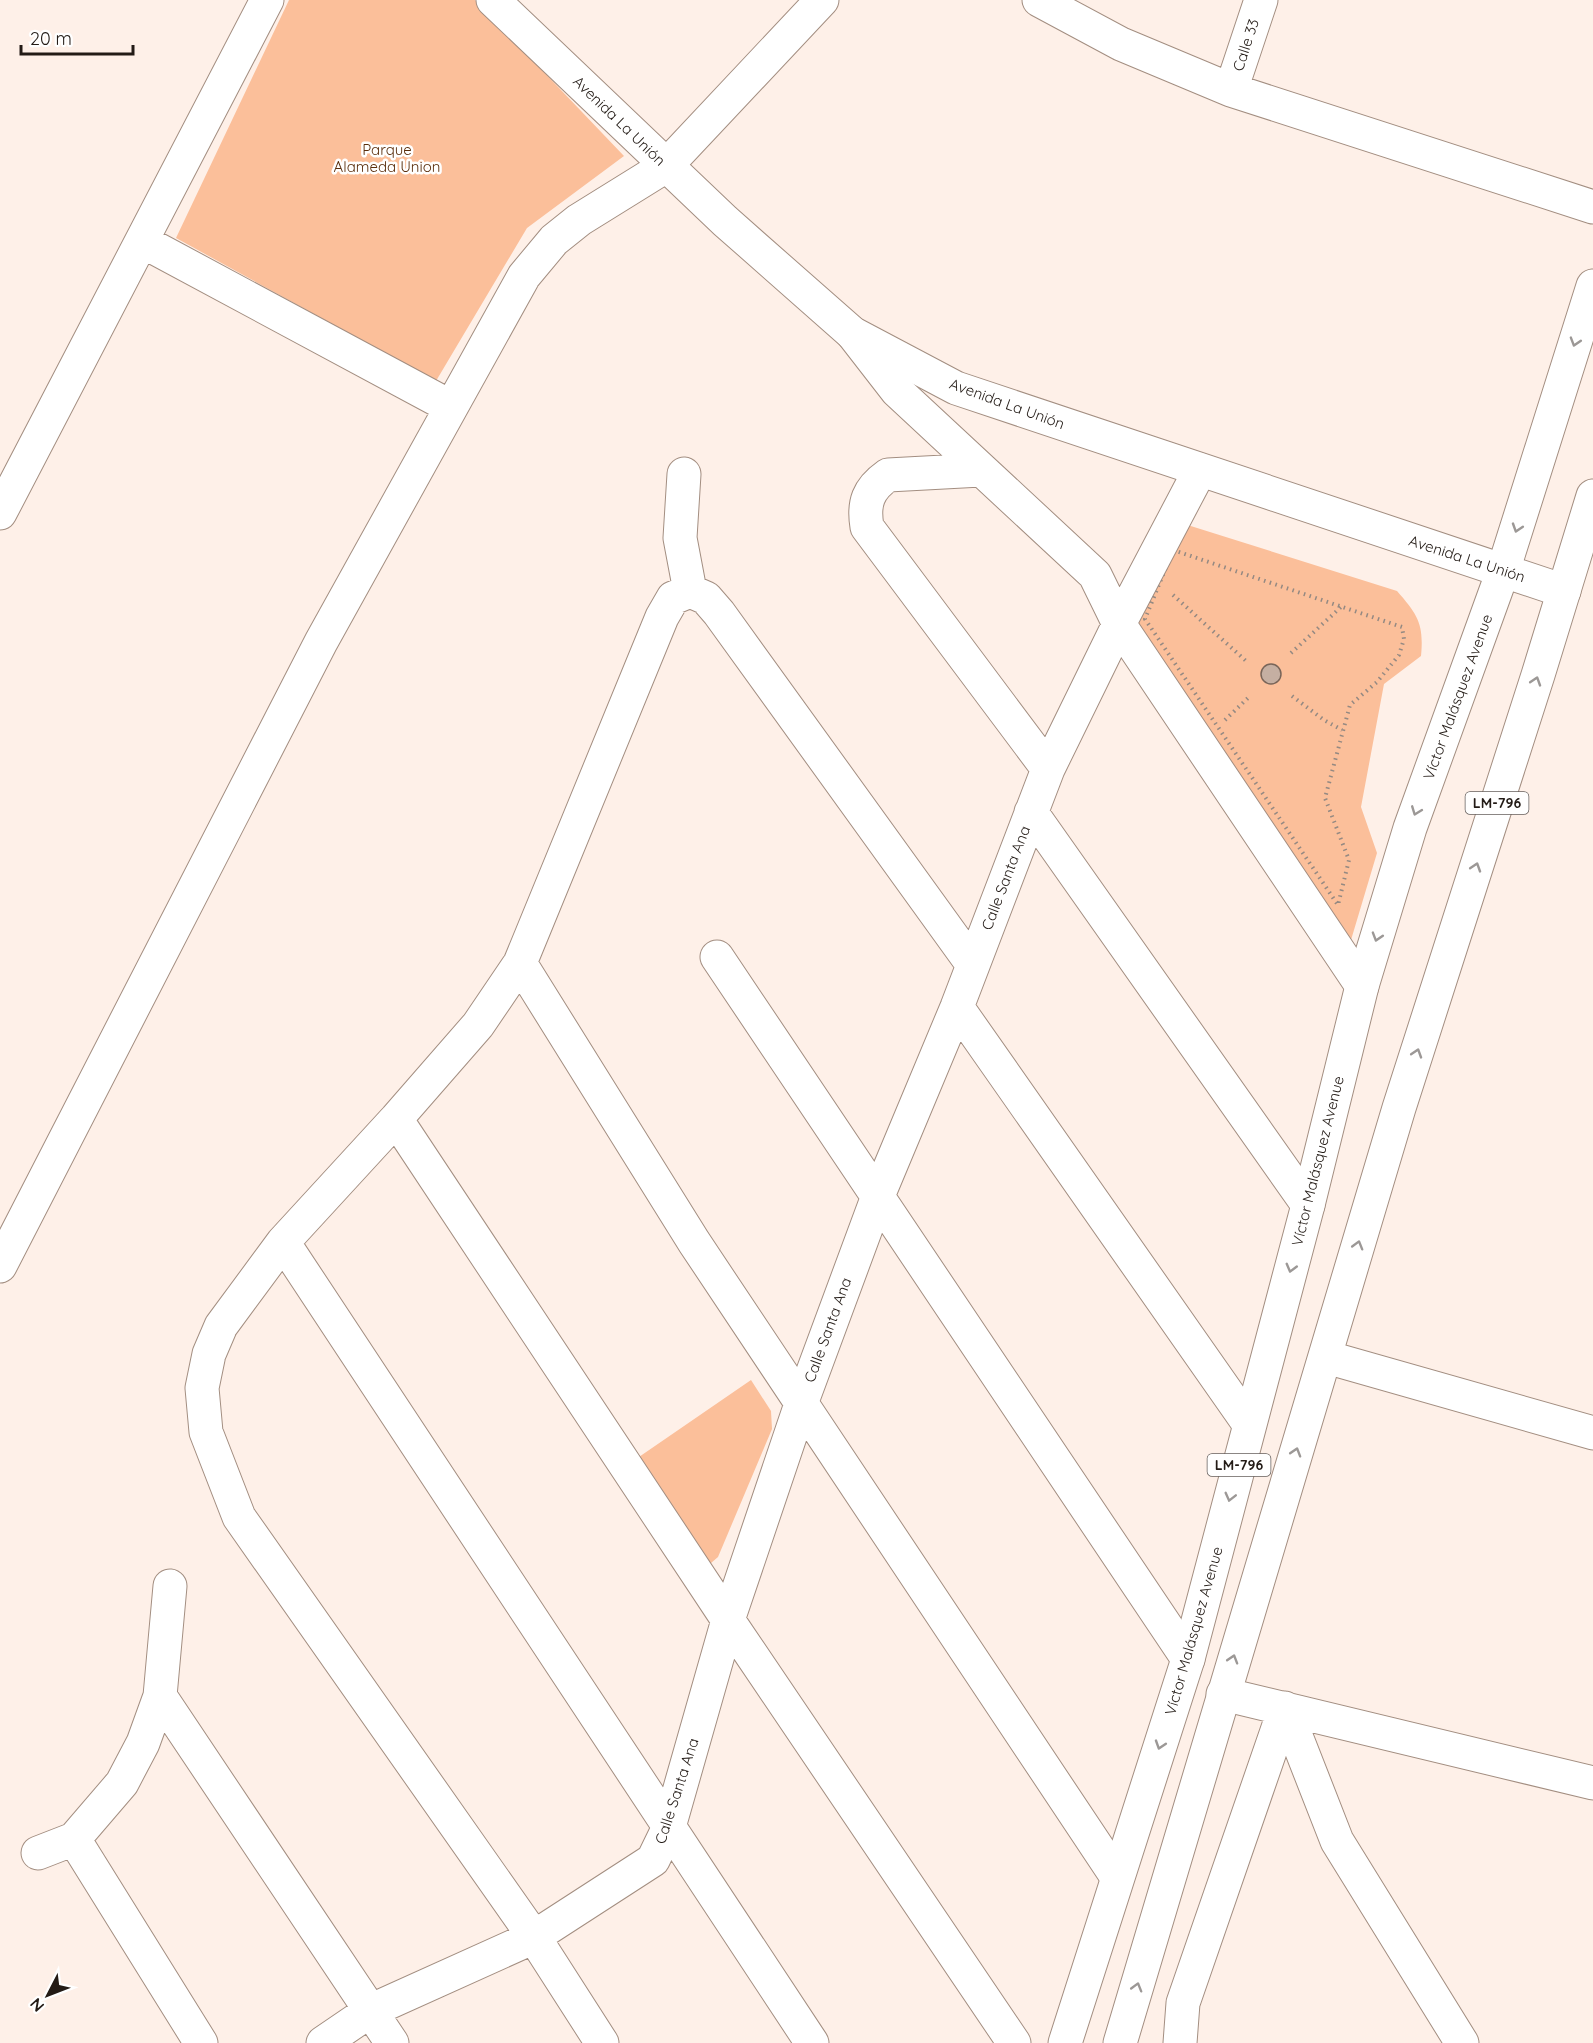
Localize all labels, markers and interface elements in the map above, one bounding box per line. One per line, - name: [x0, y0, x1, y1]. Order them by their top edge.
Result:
- street label: Calle 33: [1228, 16, 1263, 73]
- scale bar: [21, 18, 134, 56]
- text: 20 m: [30, 27, 72, 50]
- street label: Avenida La Unión: [569, 72, 670, 170]
- park label: Parque Alameda Union: [334, 140, 440, 176]
- one-way arrow: [1570, 336, 1583, 347]
- street label: Avenida La Unión: [947, 374, 1067, 433]
- one-way arrow: [1512, 522, 1524, 533]
- street label: Avenida La Unión: [1407, 531, 1528, 586]
- street label: Víctor Malásquez Avenue: [1419, 612, 1496, 782]
- one-way arrow: [1529, 676, 1541, 687]
- road number: LM-796: [1466, 792, 1528, 814]
- one-way arrow: [1411, 805, 1423, 816]
- street label: Calle Santa Ana: [977, 823, 1034, 933]
- one-way arrow: [1469, 862, 1482, 873]
- one-way arrow: [1372, 931, 1384, 942]
- one-way arrow: [1409, 1048, 1422, 1059]
- street label: Víctor Malásquez Avenue: [1287, 1074, 1348, 1248]
- one-way arrow: [1351, 1240, 1363, 1251]
- one-way arrow: [1285, 1263, 1298, 1273]
- street label: Calle Santa Ana: [800, 1275, 855, 1385]
- one-way arrow: [1289, 1447, 1301, 1458]
- road number: LM-796: [1208, 1454, 1270, 1476]
- one-way arrow: [1225, 1492, 1238, 1502]
- street label: Víctor Malásquez Avenue: [1160, 1544, 1227, 1717]
- one-way arrow: [1226, 1654, 1238, 1665]
- street label: Calle Santa Ana: [650, 1736, 703, 1846]
- one-way arrow: [1155, 1739, 1167, 1750]
- north arrow: [18, 1965, 78, 2025]
- one-way arrow: [1129, 1982, 1142, 1992]
- text: N: [25, 1994, 48, 2016]

